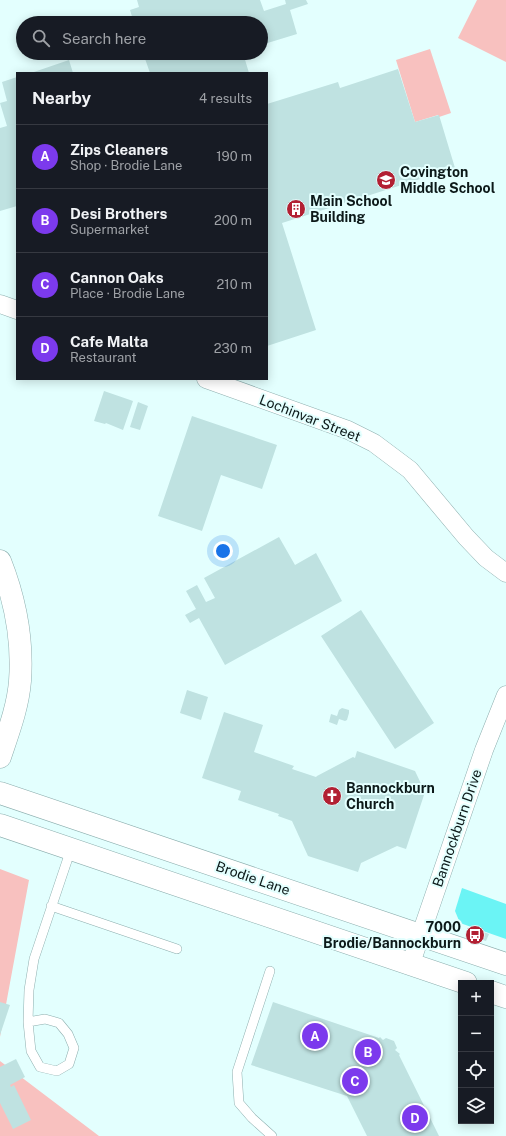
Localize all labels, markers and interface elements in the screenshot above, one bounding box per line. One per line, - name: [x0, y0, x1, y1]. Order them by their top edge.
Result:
- search box: [16, 16, 268, 60]
- icon: search: [30, 27, 52, 49]
- text: Search here: [62, 30, 146, 47]
- text: Nearby: [32, 88, 91, 108]
- text: 4 results: [199, 91, 252, 106]
- text: Zips Cleaners: [70, 141, 168, 158]
- text: A: [40, 149, 50, 164]
- text: 190 m: [216, 149, 252, 164]
- text: Shop · Brodie Lane: [70, 158, 182, 173]
- place label: Covington Middle School: [400, 164, 496, 196]
- school or university icon: Covington Middle School: [375, 169, 397, 191]
- place label: Main School Building: [310, 193, 393, 225]
- building icon: Main School Building: [285, 198, 307, 220]
- text: Desi Brothers: [70, 205, 167, 222]
- text: B: [41, 213, 49, 228]
- text: 200 m: [214, 213, 252, 228]
- text: Supermarket: [70, 222, 149, 237]
- text: Cannon Oaks: [70, 269, 164, 286]
- text: C: [40, 277, 50, 292]
- text: 210 m: [217, 277, 252, 292]
- text: Place · Brodie Lane: [70, 286, 185, 301]
- text: Cafe Malta: [70, 333, 148, 350]
- text: D: [40, 341, 50, 356]
- text: 230 m: [214, 341, 252, 356]
- text: Restaurant: [70, 350, 136, 365]
- street label: Lochinvar Street: [257, 391, 363, 445]
- your location: [213, 541, 233, 561]
- street label: Bannockburn Drive: [429, 767, 485, 889]
- place label: Bannockburn Church: [346, 780, 435, 812]
- church icon: Bannockburn Church: [321, 785, 343, 807]
- street label: Brodie Lane: [214, 858, 292, 898]
- place label: 7000 Brodie/Bannockburn: [323, 919, 461, 951]
- bus stop icon: 7000 Brodie/Bannockburn: [464, 924, 486, 946]
- map controls: [458, 980, 494, 1124]
- button: +: [458, 980, 494, 1016]
- button: −: [458, 1016, 494, 1052]
- pin: A: [302, 1021, 328, 1051]
- pin: B: [355, 1037, 381, 1067]
- button: locate: [458, 1052, 494, 1088]
- pin: C: [342, 1066, 368, 1096]
- button: layers: [458, 1088, 494, 1124]
- pin: D: [402, 1103, 428, 1133]

